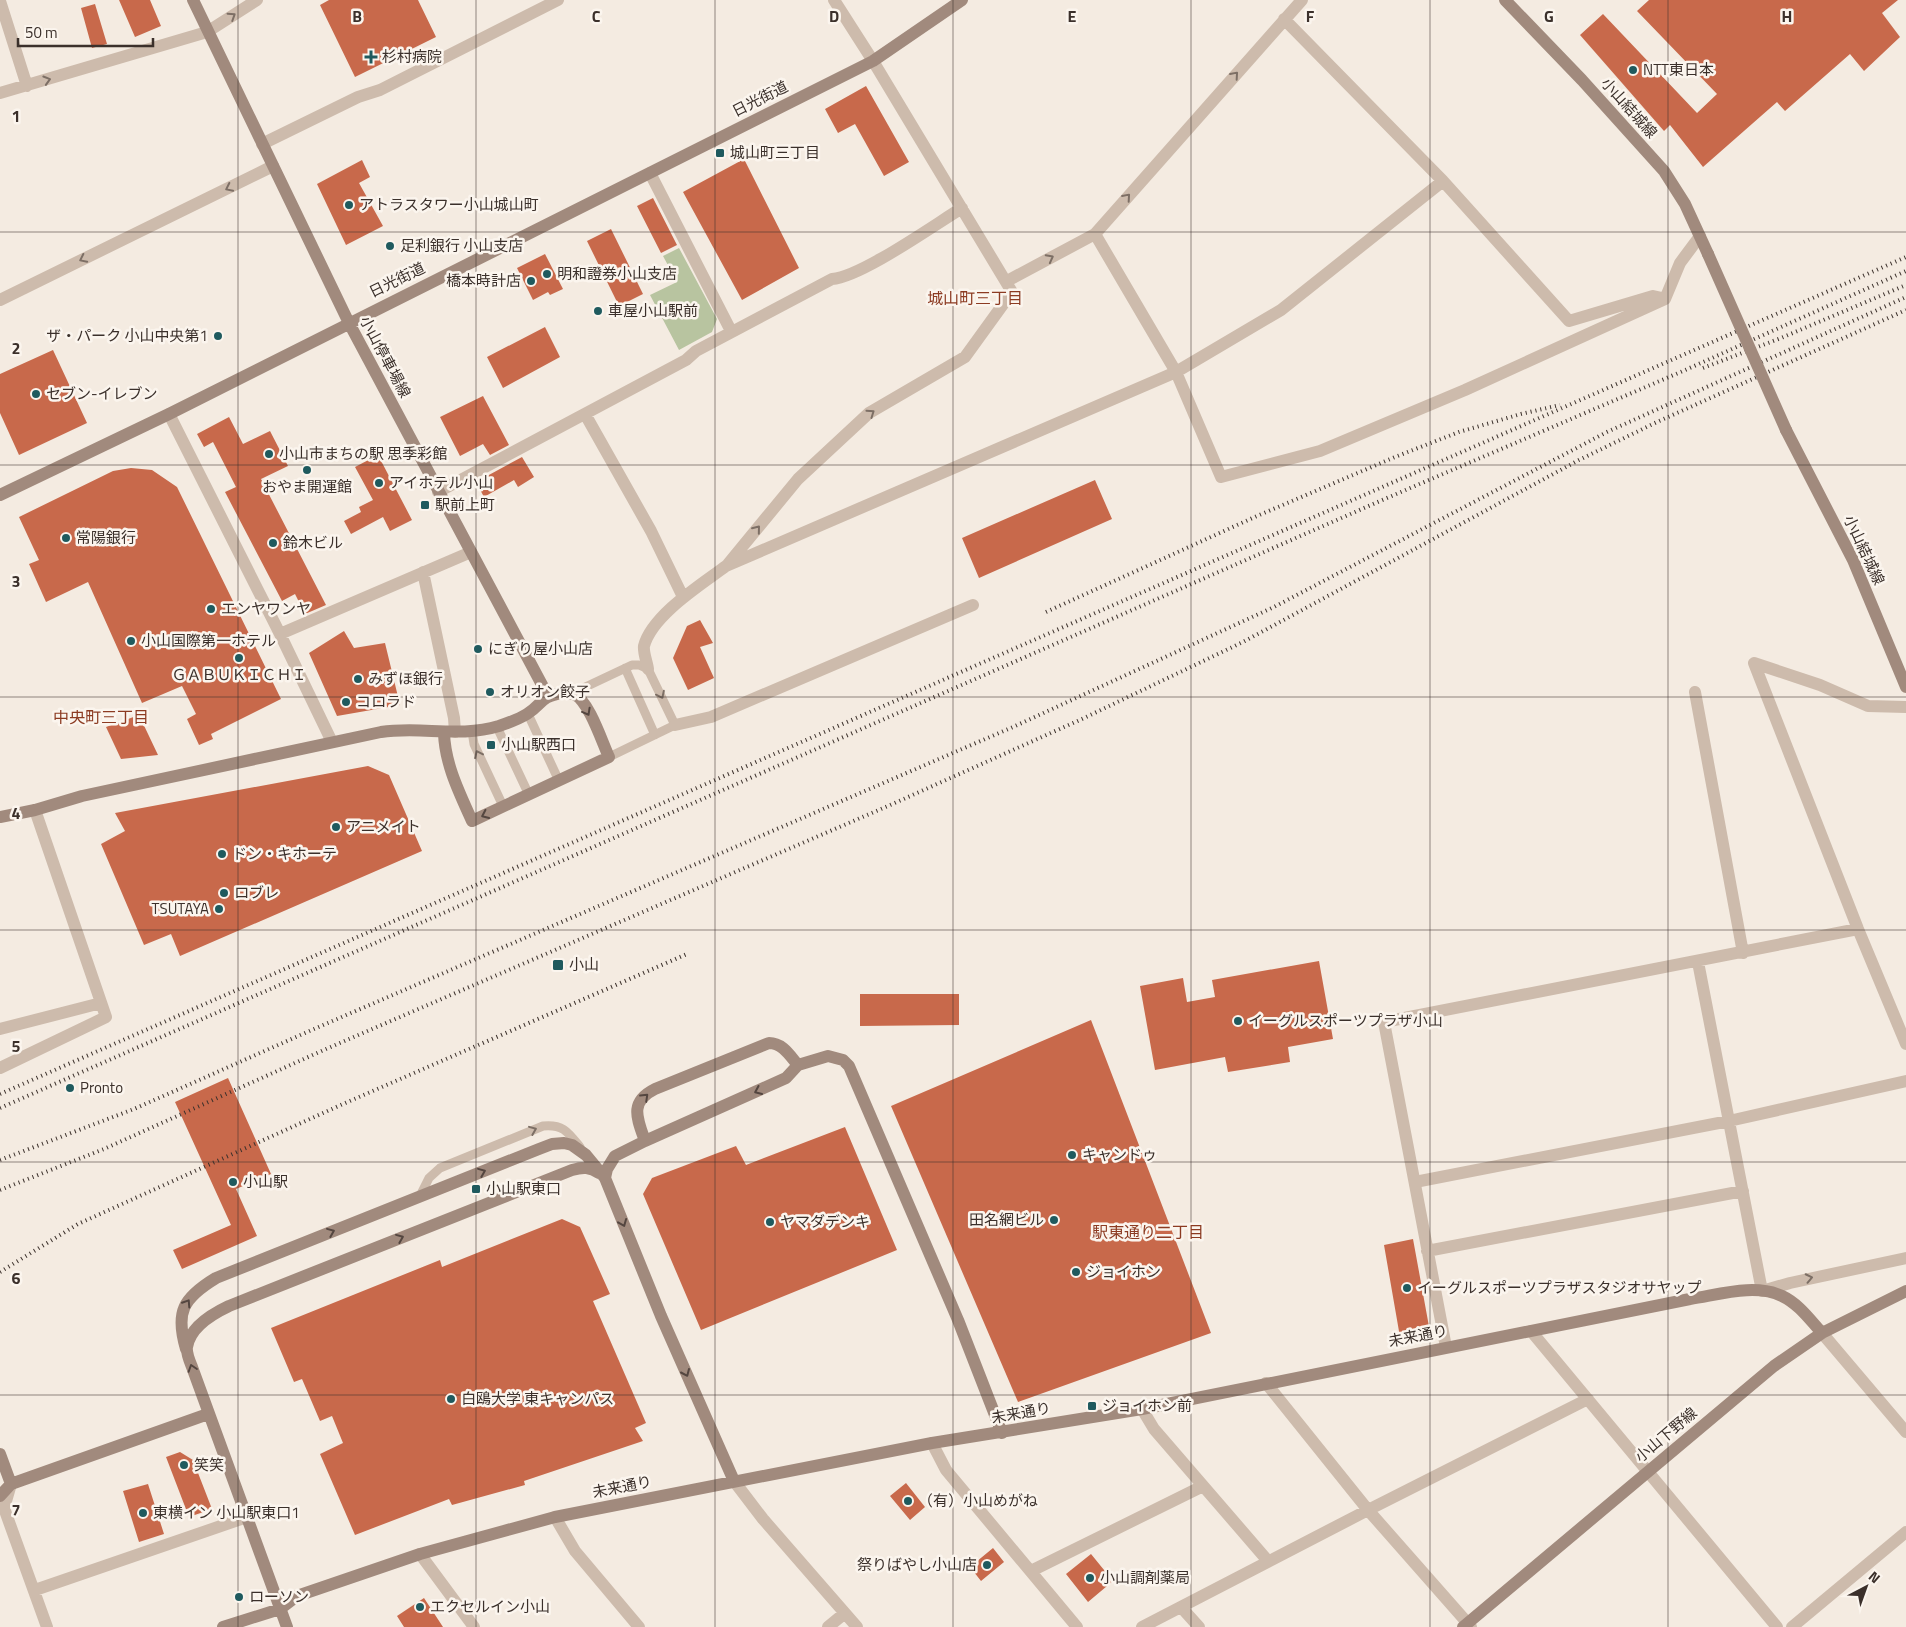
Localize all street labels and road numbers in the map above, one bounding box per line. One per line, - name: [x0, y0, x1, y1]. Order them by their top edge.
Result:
- street label: 小山結城線: [1596, 72, 1663, 143]
- street label: 日光街道: [728, 75, 792, 122]
- street label: 日光街道: [365, 256, 429, 303]
- street label: 小山停車場線: [354, 312, 417, 402]
- street label: 小山結城線: [1838, 511, 1891, 589]
- street label: 未来通り: [1386, 1318, 1450, 1353]
- street label: 未来通り: [989, 1396, 1052, 1429]
- street label: 小山下野線: [1630, 1402, 1702, 1468]
- street label: 未来通り: [590, 1469, 654, 1504]

